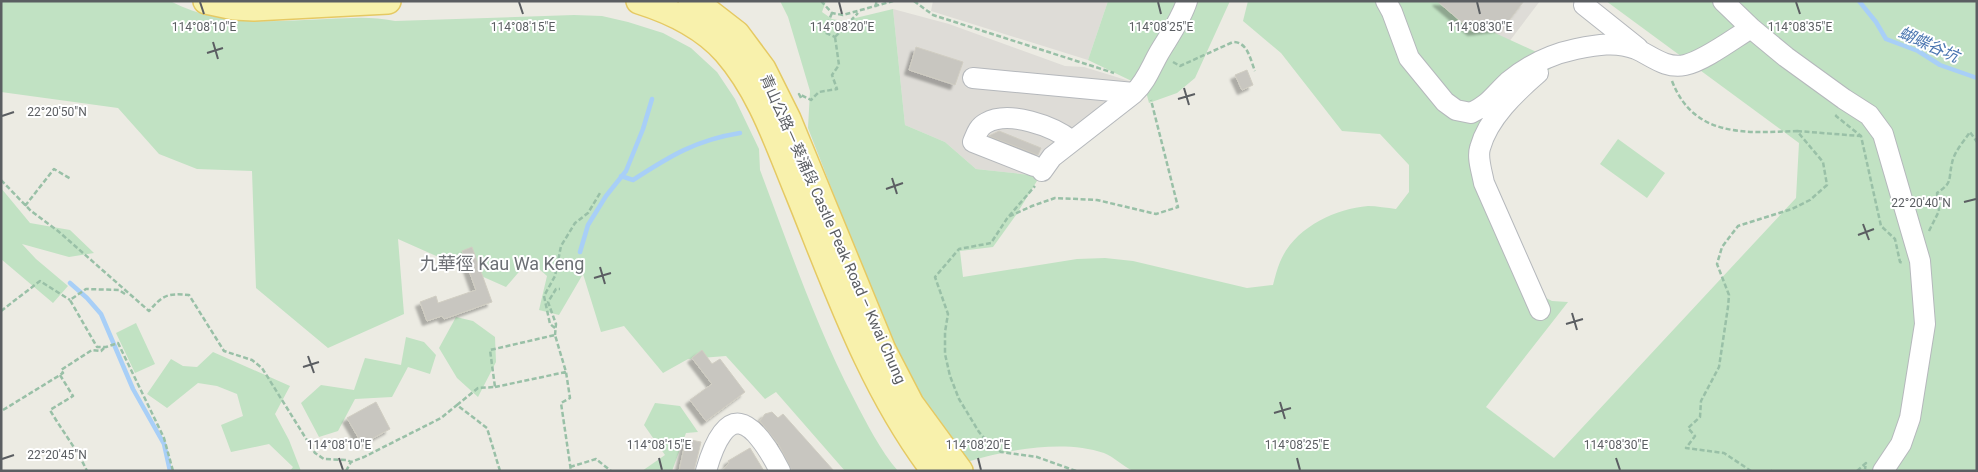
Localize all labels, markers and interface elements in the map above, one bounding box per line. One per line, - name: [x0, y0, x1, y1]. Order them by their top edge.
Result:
- text: 114°08'10"E: [172, 20, 236, 34]
- text: 114°08'15"E: [491, 20, 555, 34]
- text: 114°08'20"E: [810, 20, 874, 34]
- text: 114°08'25"E: [1129, 20, 1193, 34]
- text: 114°08'30"E: [1448, 20, 1512, 34]
- text: 114°08'35"E: [1768, 20, 1832, 34]
- water label: 蝴蝶谷坑: [1896, 23, 1964, 67]
- street label: 青山公路－葵涌段 Castle Peak Road – Kwai Chung: [756, 71, 910, 387]
- text: 22°20'50"N: [27, 105, 87, 119]
- text: 22°20'40"N: [1891, 196, 1951, 210]
- district label: 九華徑 Kau Wa Keng: [420, 253, 584, 274]
- text: 114°08'10"E: [307, 438, 371, 452]
- text: 114°08'15"E: [627, 438, 691, 452]
- text: 114°08'20"E: [946, 438, 1010, 452]
- text: 114°08'25"E: [1265, 438, 1329, 452]
- text: 114°08'30"E: [1584, 438, 1648, 452]
- text: 22°20'45"N: [27, 448, 87, 462]

